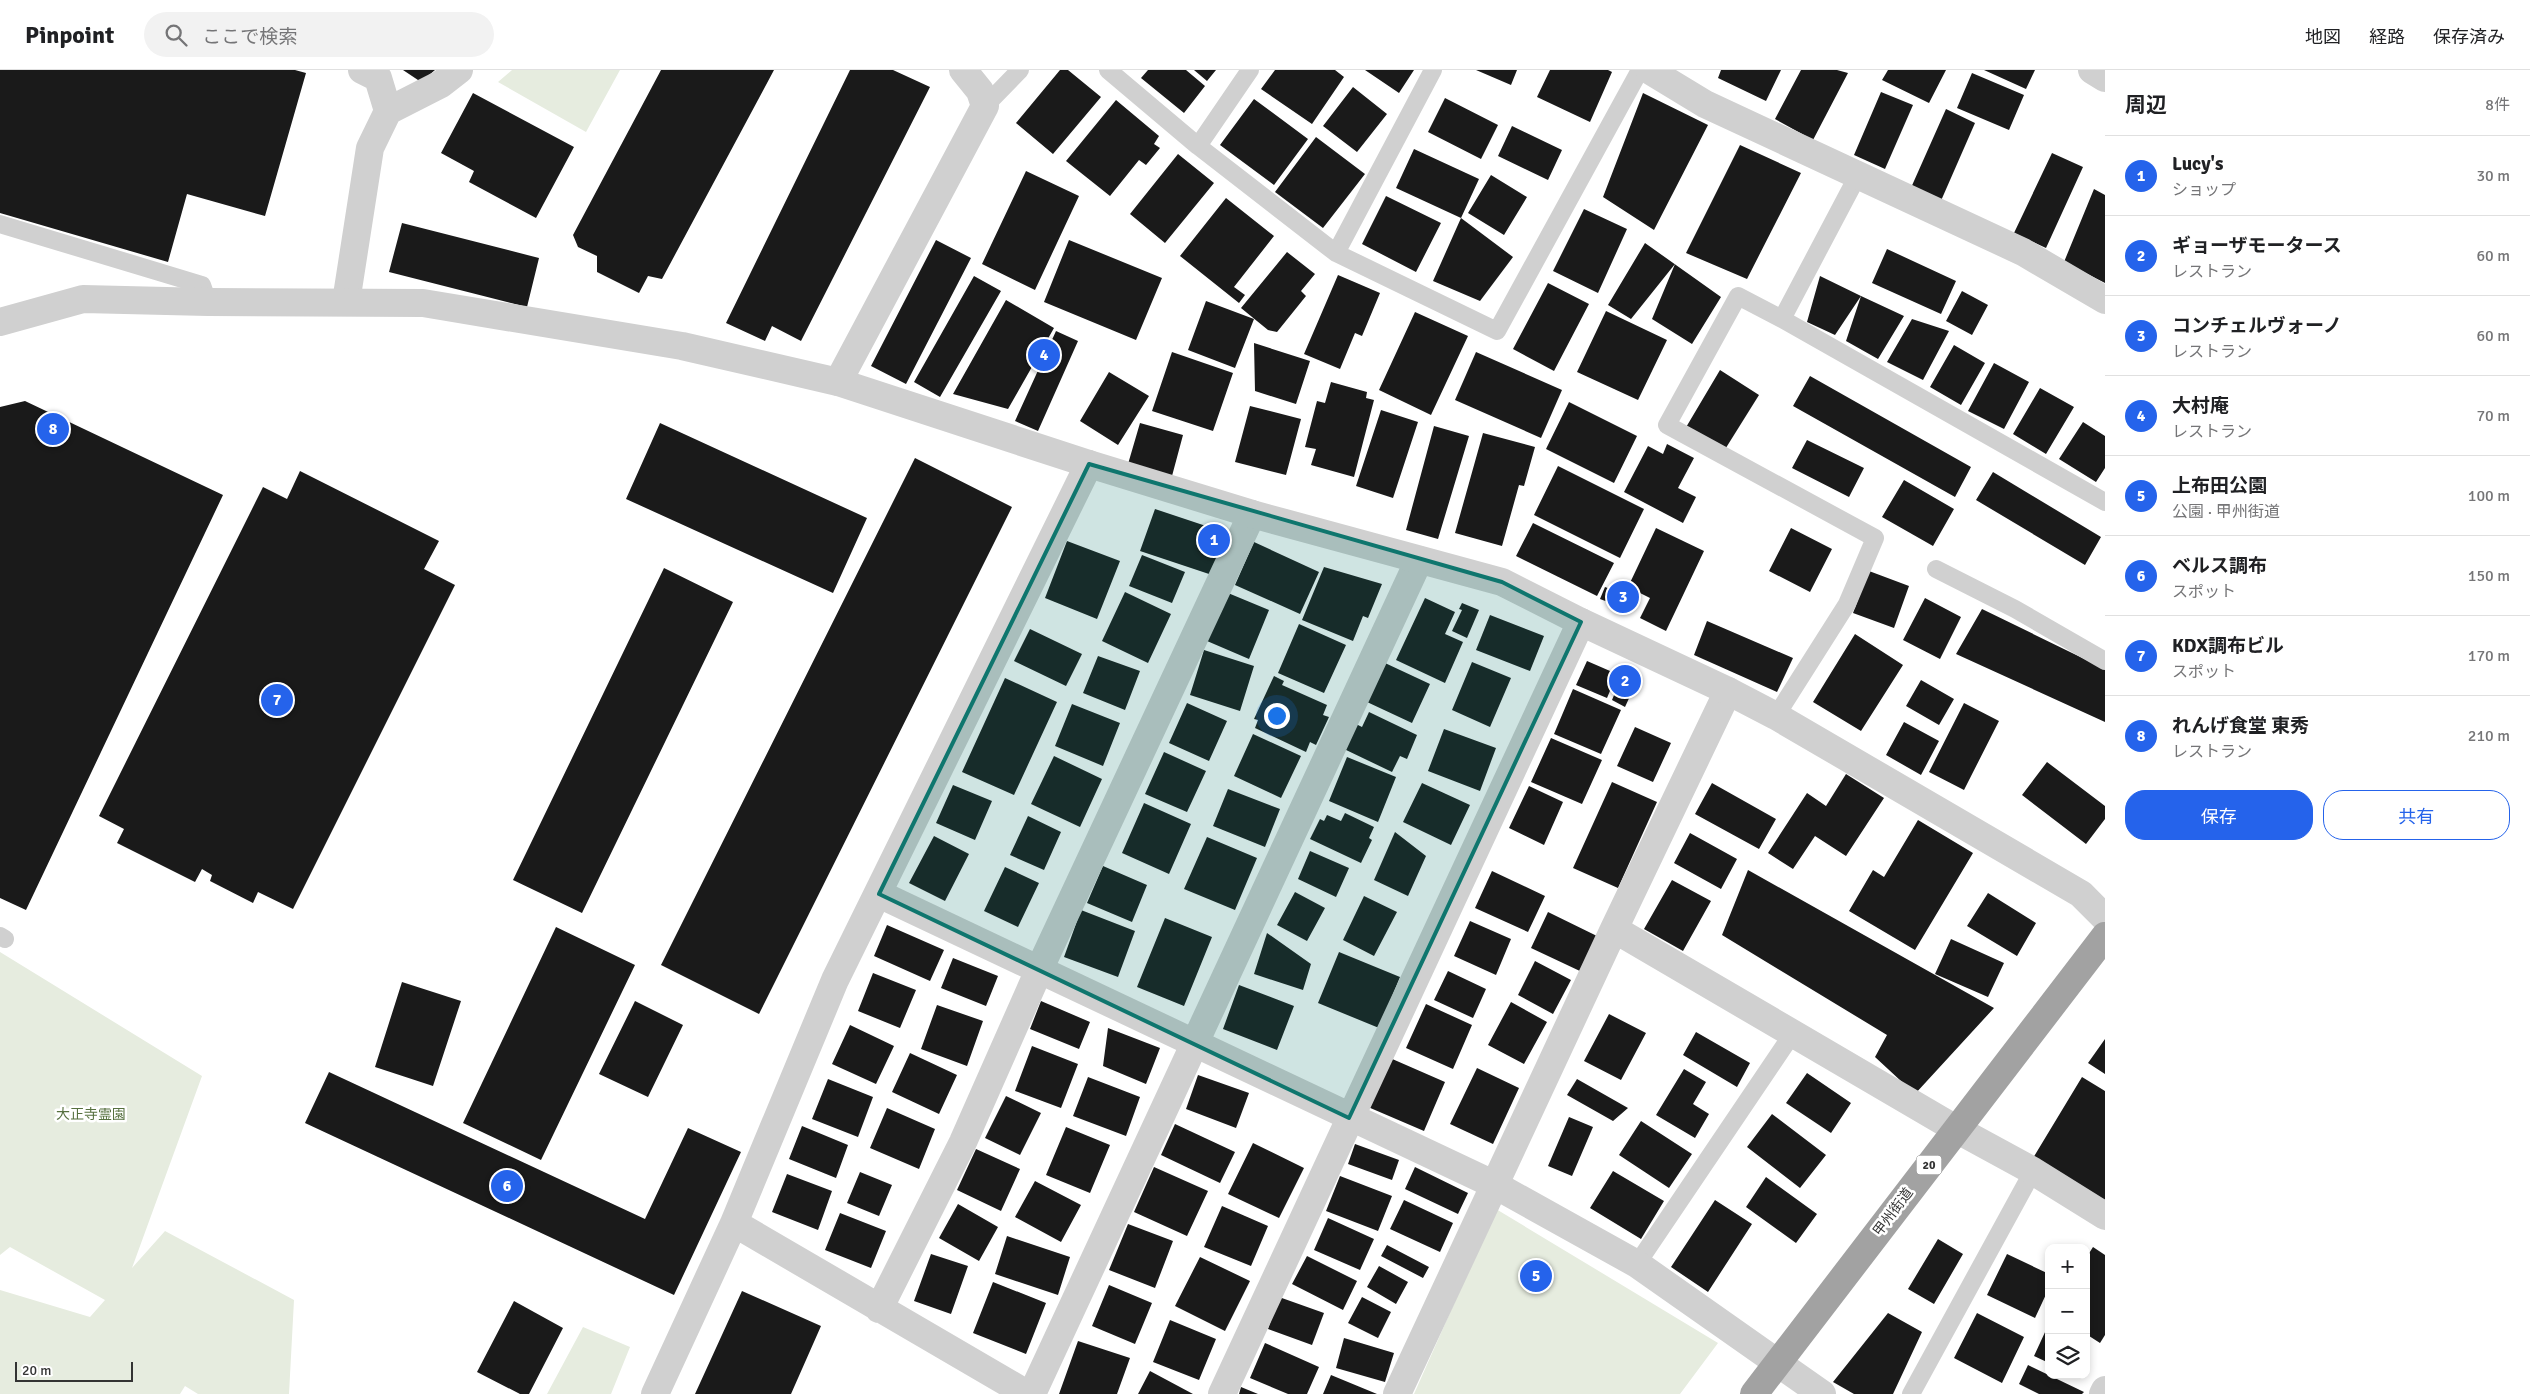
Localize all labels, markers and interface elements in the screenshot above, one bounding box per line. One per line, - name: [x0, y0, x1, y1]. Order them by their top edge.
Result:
- search box: [144, 12, 494, 57]
- text: Pinpoint: [25, 20, 114, 50]
- icon: search: [162, 21, 190, 49]
- text: ここで検索: [202, 25, 297, 49]
- text: 地図: [2305, 26, 2341, 48]
- text: 経路: [2369, 26, 2405, 48]
- text: 保存済み: [2433, 26, 2505, 48]
- text: 周辺: [2125, 92, 2167, 118]
- text: 8件: [2485, 95, 2510, 115]
- text: Lucy's: [2172, 152, 2223, 176]
- text: 1: [2137, 166, 2145, 186]
- text: 30 m: [2476, 166, 2510, 186]
- text: ショップ: [2172, 180, 2236, 200]
- text: ギョーザモータース: [2172, 234, 2342, 258]
- text: 2: [2137, 246, 2145, 266]
- text: 60 m: [2476, 246, 2510, 266]
- text: レストラン: [2172, 262, 2252, 282]
- text: コンチェルヴォーノ: [2172, 314, 2342, 338]
- text: 3: [2137, 326, 2145, 346]
- text: 60 m: [2476, 326, 2510, 346]
- pin: 4: [1028, 336, 1060, 374]
- text: レストラン: [2172, 342, 2252, 362]
- text: 大村庵: [2172, 394, 2229, 418]
- text: 4: [2137, 406, 2145, 426]
- text: 70 m: [2476, 406, 2510, 426]
- pin: 8: [37, 410, 69, 448]
- text: レストラン: [2172, 422, 2252, 442]
- text: 上布田公園: [2172, 474, 2267, 498]
- text: 5: [2137, 486, 2145, 506]
- text: 100 m: [2468, 486, 2510, 506]
- text: 公園 · 甲州街道: [2172, 502, 2280, 522]
- pin: 1: [1198, 521, 1230, 559]
- text: ベルス調布: [2172, 554, 2267, 578]
- text: 6: [2137, 566, 2145, 586]
- text: 150 m: [2468, 566, 2510, 586]
- pin: 3: [1607, 578, 1639, 616]
- text: スポット: [2172, 582, 2236, 602]
- text: KDX調布ビル: [2172, 634, 2284, 658]
- text: 7: [2137, 646, 2145, 666]
- text: 170 m: [2468, 646, 2510, 666]
- pin: 2: [1609, 662, 1641, 700]
- text: スポット: [2172, 662, 2236, 682]
- pin: 7: [261, 681, 293, 719]
- your location: [1264, 703, 1290, 729]
- text: れんげ食堂 東秀: [2172, 714, 2309, 738]
- text: 8: [2137, 726, 2145, 746]
- text: 210 m: [2468, 726, 2510, 746]
- text: レストラン: [2172, 742, 2252, 762]
- button: 保存: [2125, 790, 2313, 840]
- button: 共有: [2323, 790, 2510, 840]
- park label: 大正寺霊園: [56, 1106, 126, 1123]
- road number: 20: [1916, 1156, 1942, 1174]
- pin: 6: [491, 1167, 523, 1205]
- street label: 甲州街道: [1869, 1185, 1917, 1239]
- map controls: [2045, 1244, 2090, 1379]
- button: +: [2045, 1244, 2090, 1289]
- pin: 5: [1520, 1257, 1552, 1295]
- button: −: [2045, 1289, 2090, 1334]
- button: layers: [2045, 1334, 2090, 1379]
- scale bar: [15, 1359, 132, 1382]
- text: 20 m: [22, 1362, 51, 1379]

